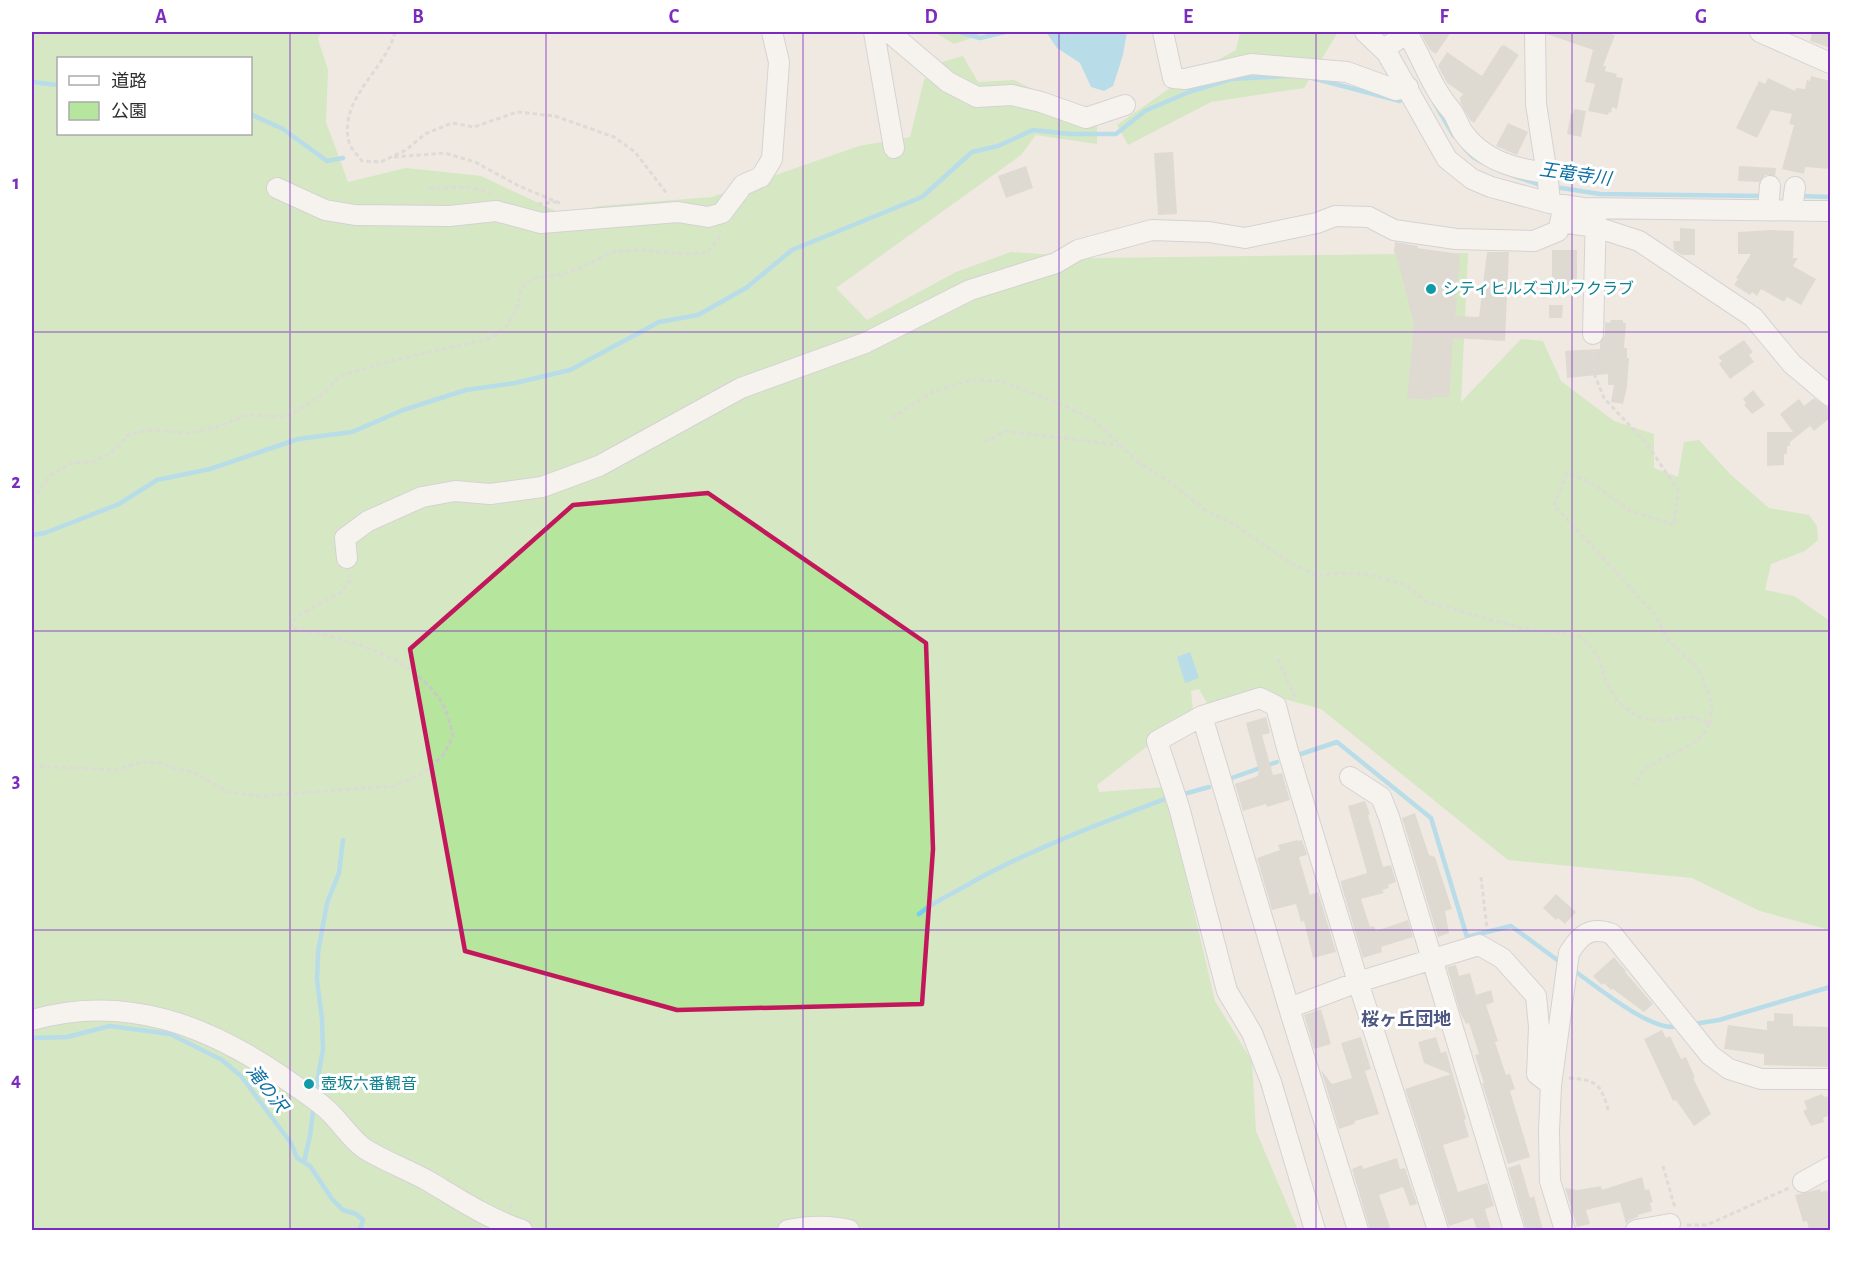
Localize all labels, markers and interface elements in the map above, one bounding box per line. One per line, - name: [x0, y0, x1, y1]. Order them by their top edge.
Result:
- text: A: [155, 7, 167, 27]
- text: B: [412, 7, 424, 27]
- text: C: [669, 7, 680, 27]
- text: D: [924, 7, 938, 27]
- text: E: [1183, 7, 1193, 27]
- text: F: [1439, 7, 1449, 27]
- text: G: [1695, 7, 1707, 27]
- legend: [57, 57, 252, 135]
- text: 道路: [111, 71, 147, 91]
- text: 公園: [111, 102, 147, 121]
- water label: 王竜寺川: [1538, 159, 1614, 189]
- text: 1: [12, 173, 20, 193]
- place label: シティヒルズゴルフクラブ: [1443, 280, 1634, 297]
- marker: シティヒルズゴルフクラブ: [1424, 282, 1438, 296]
- text: 2: [11, 472, 21, 492]
- text: 3: [12, 771, 20, 791]
- district label: 桜ヶ丘団地: [1361, 1009, 1451, 1029]
- water label: 滝の沢: [242, 1061, 293, 1117]
- text: 4: [11, 1070, 21, 1090]
- place label: 壺坂六番観音: [321, 1075, 417, 1092]
- marker: 壺坂六番観音: [302, 1077, 316, 1091]

